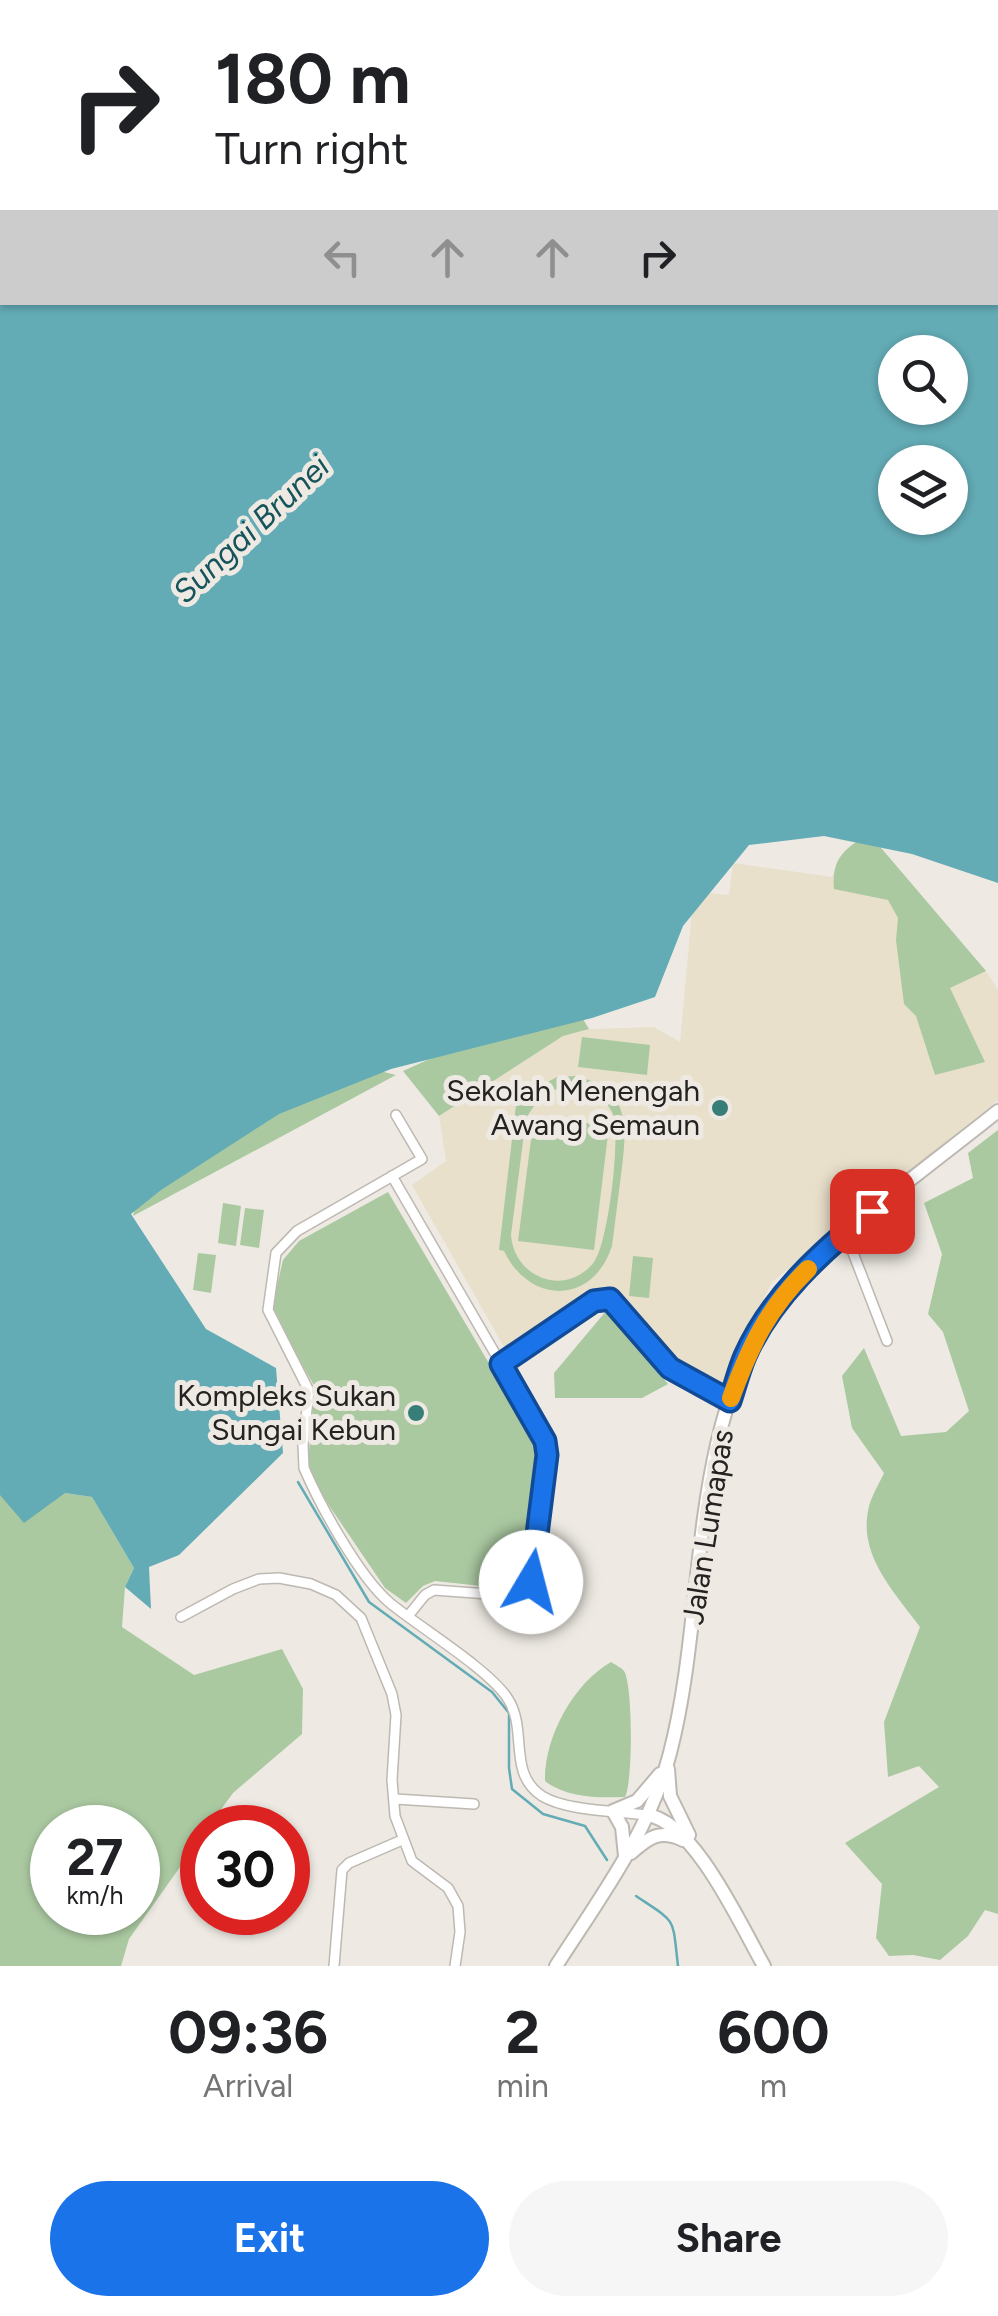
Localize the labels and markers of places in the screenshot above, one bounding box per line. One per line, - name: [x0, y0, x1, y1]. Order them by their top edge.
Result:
- place label: Sekolah Menengah Awang Semaun: [446, 1072, 700, 1143]
- marker: Sekolah Menengah Awang Semaun: [709, 1097, 731, 1119]
- pin: [830, 1169, 915, 1254]
- place label: Kompleks Sukan Sungai Kebun: [177, 1377, 396, 1448]
- marker: Kompleks Sukan Sungai Kebun: [405, 1402, 427, 1424]

